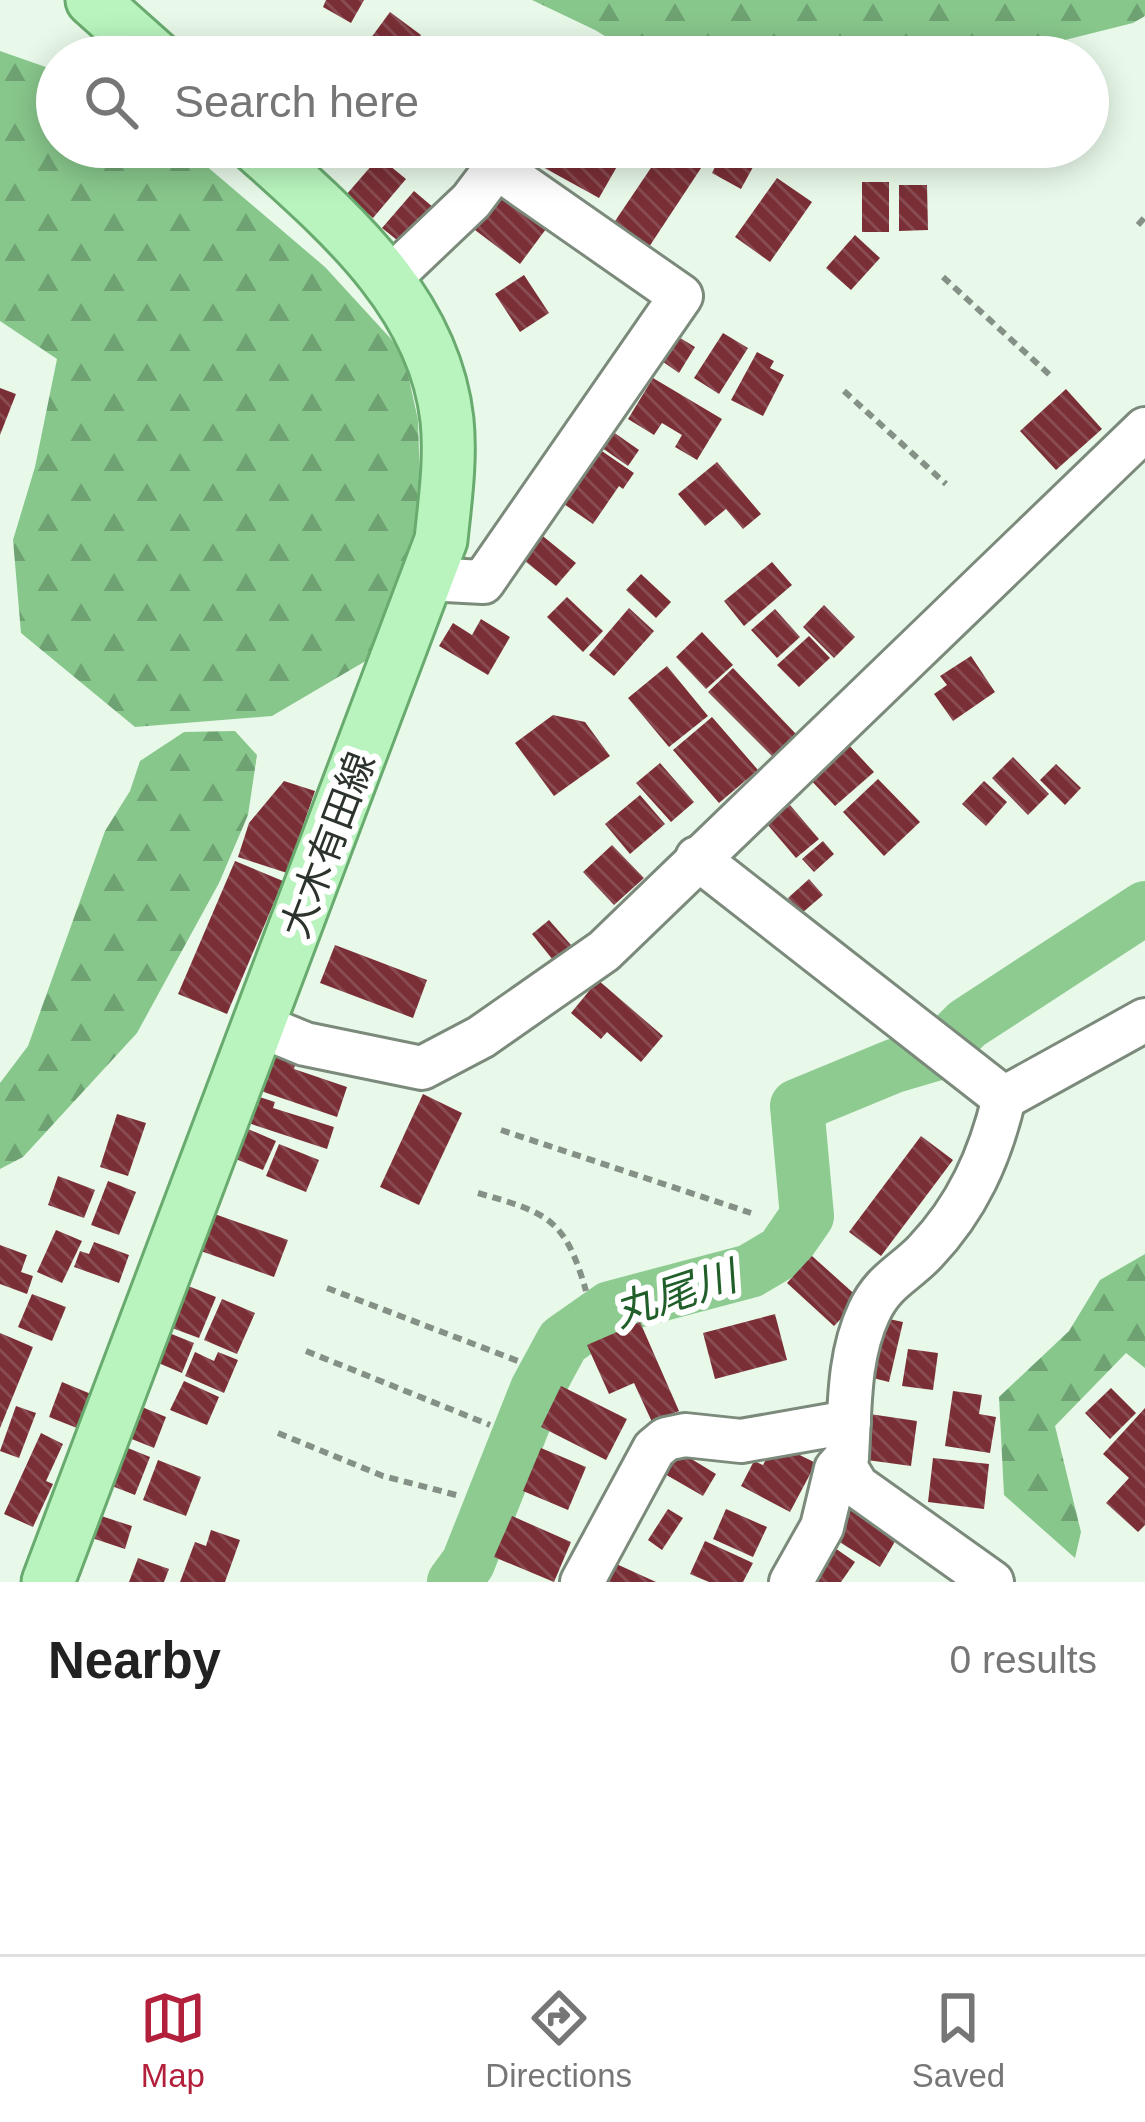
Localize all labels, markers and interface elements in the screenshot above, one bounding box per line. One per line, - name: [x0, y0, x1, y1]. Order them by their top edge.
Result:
- search box: [36, 36, 1109, 168]
- icon: search: [78, 69, 144, 135]
- text: Search here: [174, 76, 419, 127]
- street label: 大木有田線: [273, 746, 383, 944]
- water label: 丸尾川: [608, 1251, 746, 1336]
- text: Nearby: [48, 1632, 221, 1689]
- text: 0 results: [950, 1638, 1097, 1681]
- tab: Map: [140, 1985, 206, 2095]
- tab: Directions: [485, 1985, 632, 2095]
- tab: Saved: [912, 1985, 1005, 2095]

